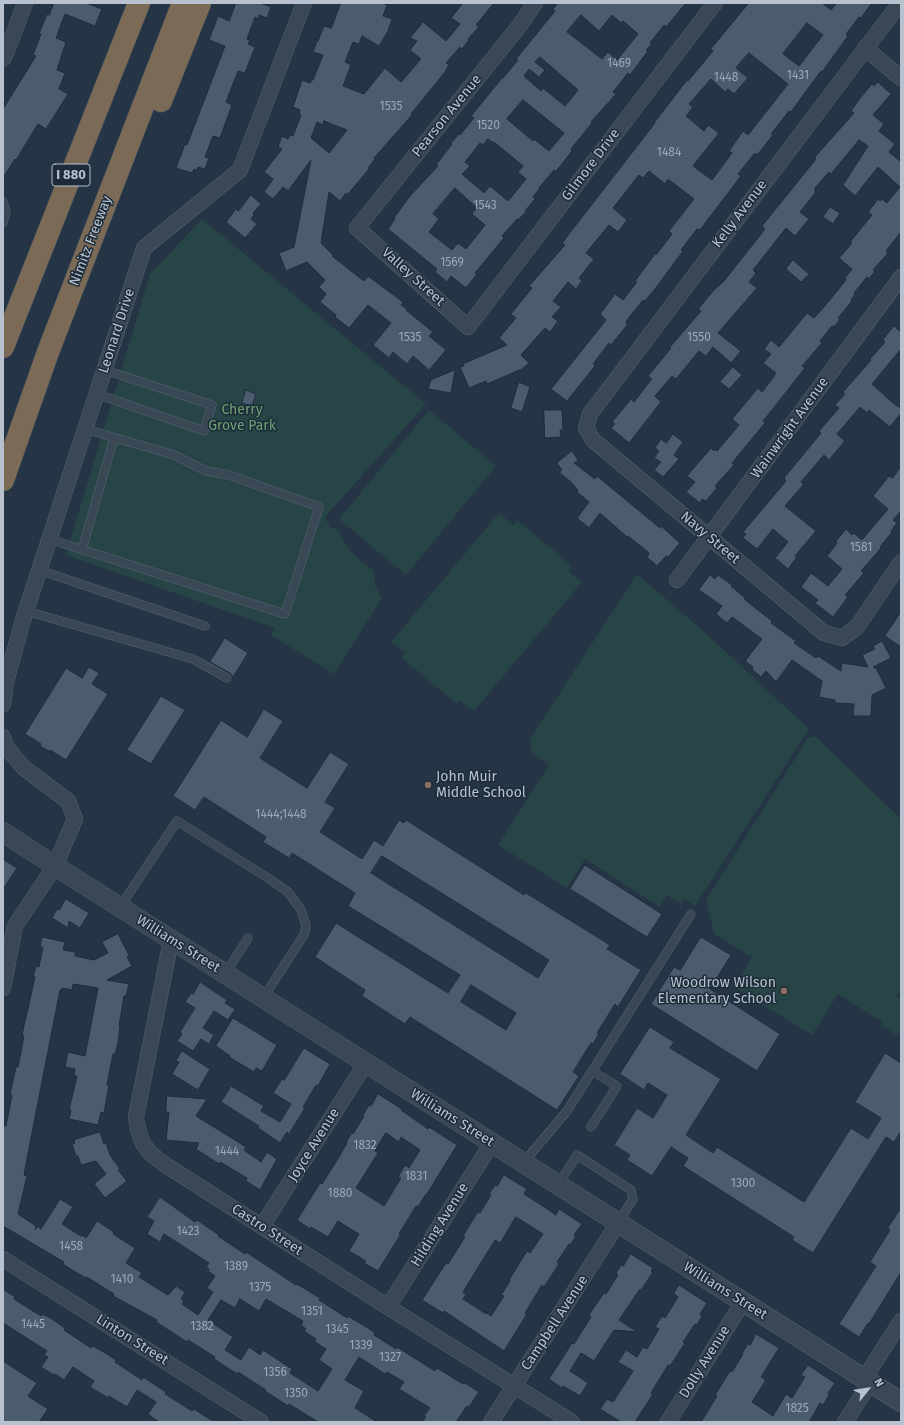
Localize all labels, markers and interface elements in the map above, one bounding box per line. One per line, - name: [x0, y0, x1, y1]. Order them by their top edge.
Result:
- house number: 1469: [607, 57, 631, 71]
- house number: 1431: [787, 69, 809, 83]
- street label: Pearson Avenue: [409, 71, 485, 161]
- house number: 1448: [714, 71, 738, 85]
- house number: 1535: [379, 100, 403, 114]
- house number: 1520: [476, 119, 500, 133]
- street label: Gilmore Drive: [558, 126, 624, 204]
- house number: 1484: [657, 146, 681, 160]
- road number: I 880: [52, 164, 90, 186]
- street label: Kelly Avenue: [709, 177, 771, 251]
- street label: Nimitz Freeway: [66, 194, 116, 288]
- house number: 1543: [473, 199, 497, 213]
- street label: Valley Street: [378, 244, 448, 310]
- house number: 1569: [440, 256, 464, 270]
- street label: Leonard Drive: [95, 286, 139, 376]
- house number: 1535: [398, 331, 422, 345]
- house number: 1550: [687, 331, 711, 345]
- street label: Wainwright Avenue: [748, 374, 832, 482]
- park label: Cherry Grove Park: [208, 402, 276, 434]
- street label: Navy Street: [677, 508, 743, 568]
- house number: 1581: [850, 541, 872, 555]
- place label: John Muir Middle School: [436, 769, 526, 802]
- marker: John Muir Middle School: [423, 780, 433, 790]
- house number: 1444;1448: [255, 808, 307, 822]
- street label: Williams Street: [133, 912, 223, 976]
- place label: Woodrow Wilson Elementary School: [658, 975, 776, 1008]
- marker: Woodrow Wilson Elementary School: [779, 986, 789, 996]
- street label: Williams Street: [407, 1086, 497, 1150]
- street label: Joyce Avenue: [285, 1105, 343, 1185]
- house number: 1832: [353, 1139, 377, 1153]
- house number: 1444: [215, 1145, 239, 1159]
- house number: 1831: [405, 1170, 427, 1184]
- house number: 1300: [731, 1177, 755, 1191]
- street label: Hilding Avenue: [408, 1180, 472, 1270]
- house number: 1880: [327, 1187, 353, 1201]
- street label: Castro Street: [228, 1201, 306, 1259]
- house number: 1423: [176, 1225, 200, 1239]
- house number: 1458: [59, 1240, 83, 1254]
- street label: Williams Street: [680, 1259, 770, 1323]
- house number: 1389: [224, 1260, 248, 1274]
- street label: Campbell Avenue: [518, 1272, 592, 1374]
- house number: 1410: [111, 1273, 133, 1287]
- house number: 1375: [249, 1281, 271, 1295]
- house number: 1351: [301, 1305, 323, 1319]
- street label: Linton Street: [93, 1311, 171, 1369]
- house number: 1445: [21, 1318, 45, 1332]
- house number: 1382: [190, 1320, 214, 1334]
- house number: 1345: [325, 1323, 349, 1337]
- street label: Dolly Avenue: [676, 1323, 734, 1401]
- house number: 1339: [349, 1339, 373, 1353]
- house number: 1327: [379, 1351, 401, 1365]
- house number: 1356: [263, 1366, 287, 1380]
- north arrow: [848, 1369, 888, 1409]
- text: N: [871, 1376, 886, 1389]
- house number: 1350: [284, 1387, 308, 1401]
- house number: 1825: [785, 1402, 809, 1416]

